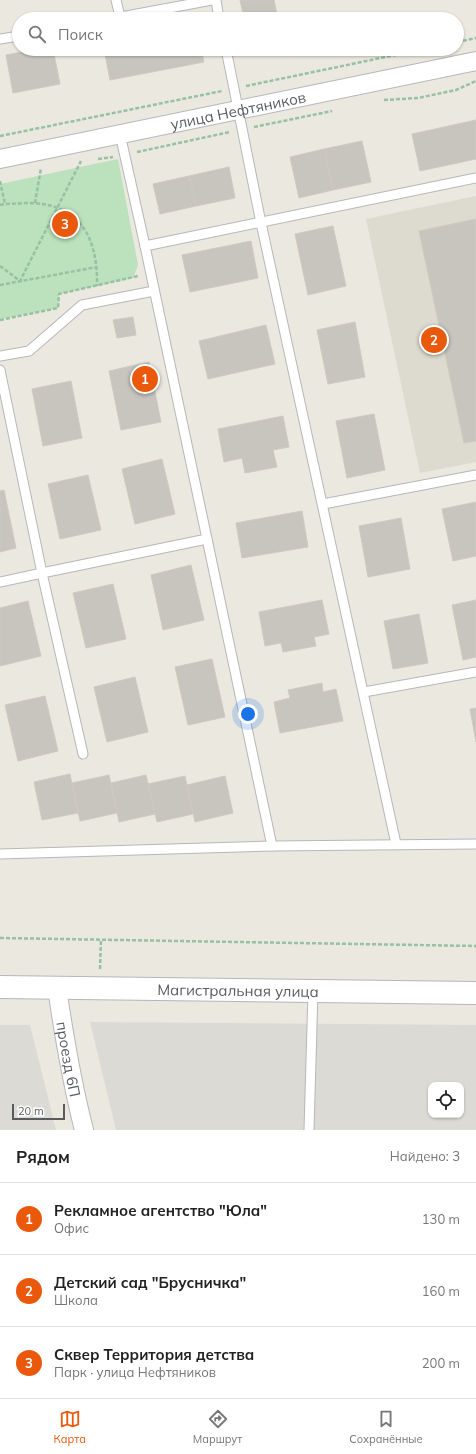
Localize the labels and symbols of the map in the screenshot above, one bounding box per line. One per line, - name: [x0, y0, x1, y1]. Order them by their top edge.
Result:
- street label: улица Нефтяников: [169, 87, 307, 133]
- pin: 3: [52, 209, 78, 239]
- pin: 2: [421, 325, 447, 355]
- pin: 1: [132, 364, 158, 394]
- your location: [238, 704, 258, 724]
- street label: Магистральная улица: [157, 979, 319, 1001]
- street label: проезд 6П: [53, 1020, 85, 1099]
- scale bar: [12, 1102, 65, 1121]

